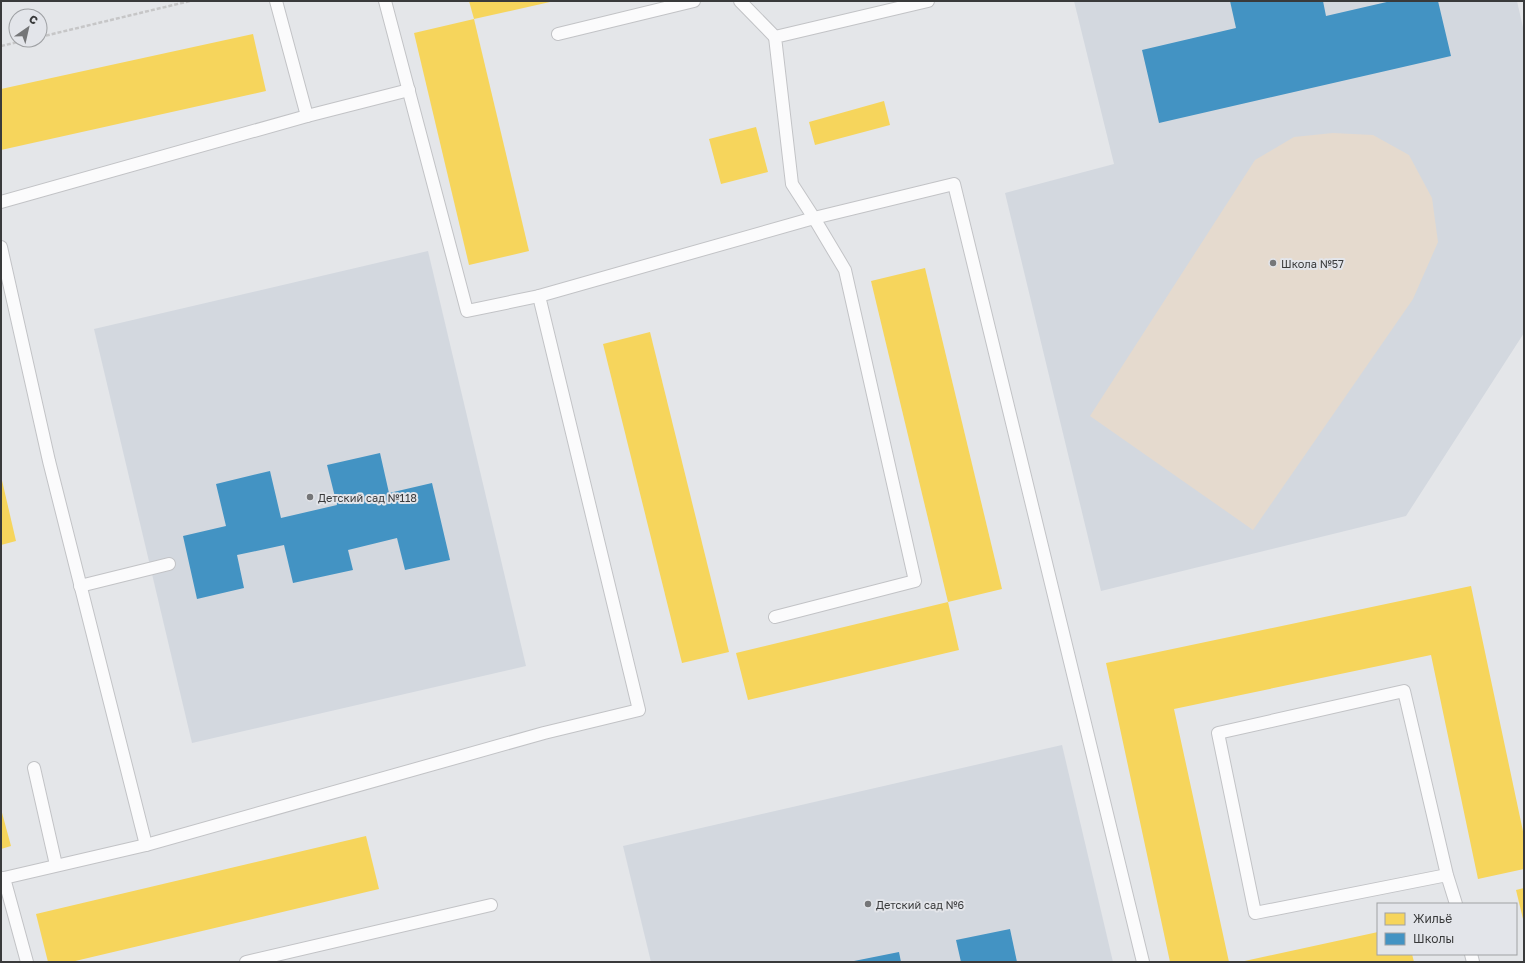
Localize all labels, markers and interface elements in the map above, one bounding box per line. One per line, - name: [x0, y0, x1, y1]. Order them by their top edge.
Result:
- north arrow: [8, 8, 48, 48]
- text: С: [27, 12, 41, 27]
- place label: Школа №57: [1281, 257, 1344, 270]
- marker: Школа №57: [1268, 258, 1278, 268]
- place label: Детский сад №118: [318, 491, 417, 504]
- marker: Детский сад №118: [305, 492, 315, 502]
- place label: Детский сад №6: [876, 898, 965, 911]
- marker: Детский сад №6: [863, 899, 873, 909]
- legend: [1377, 903, 1517, 955]
- text: Жильё: [1413, 911, 1452, 926]
- text: Школы: [1413, 931, 1454, 946]

